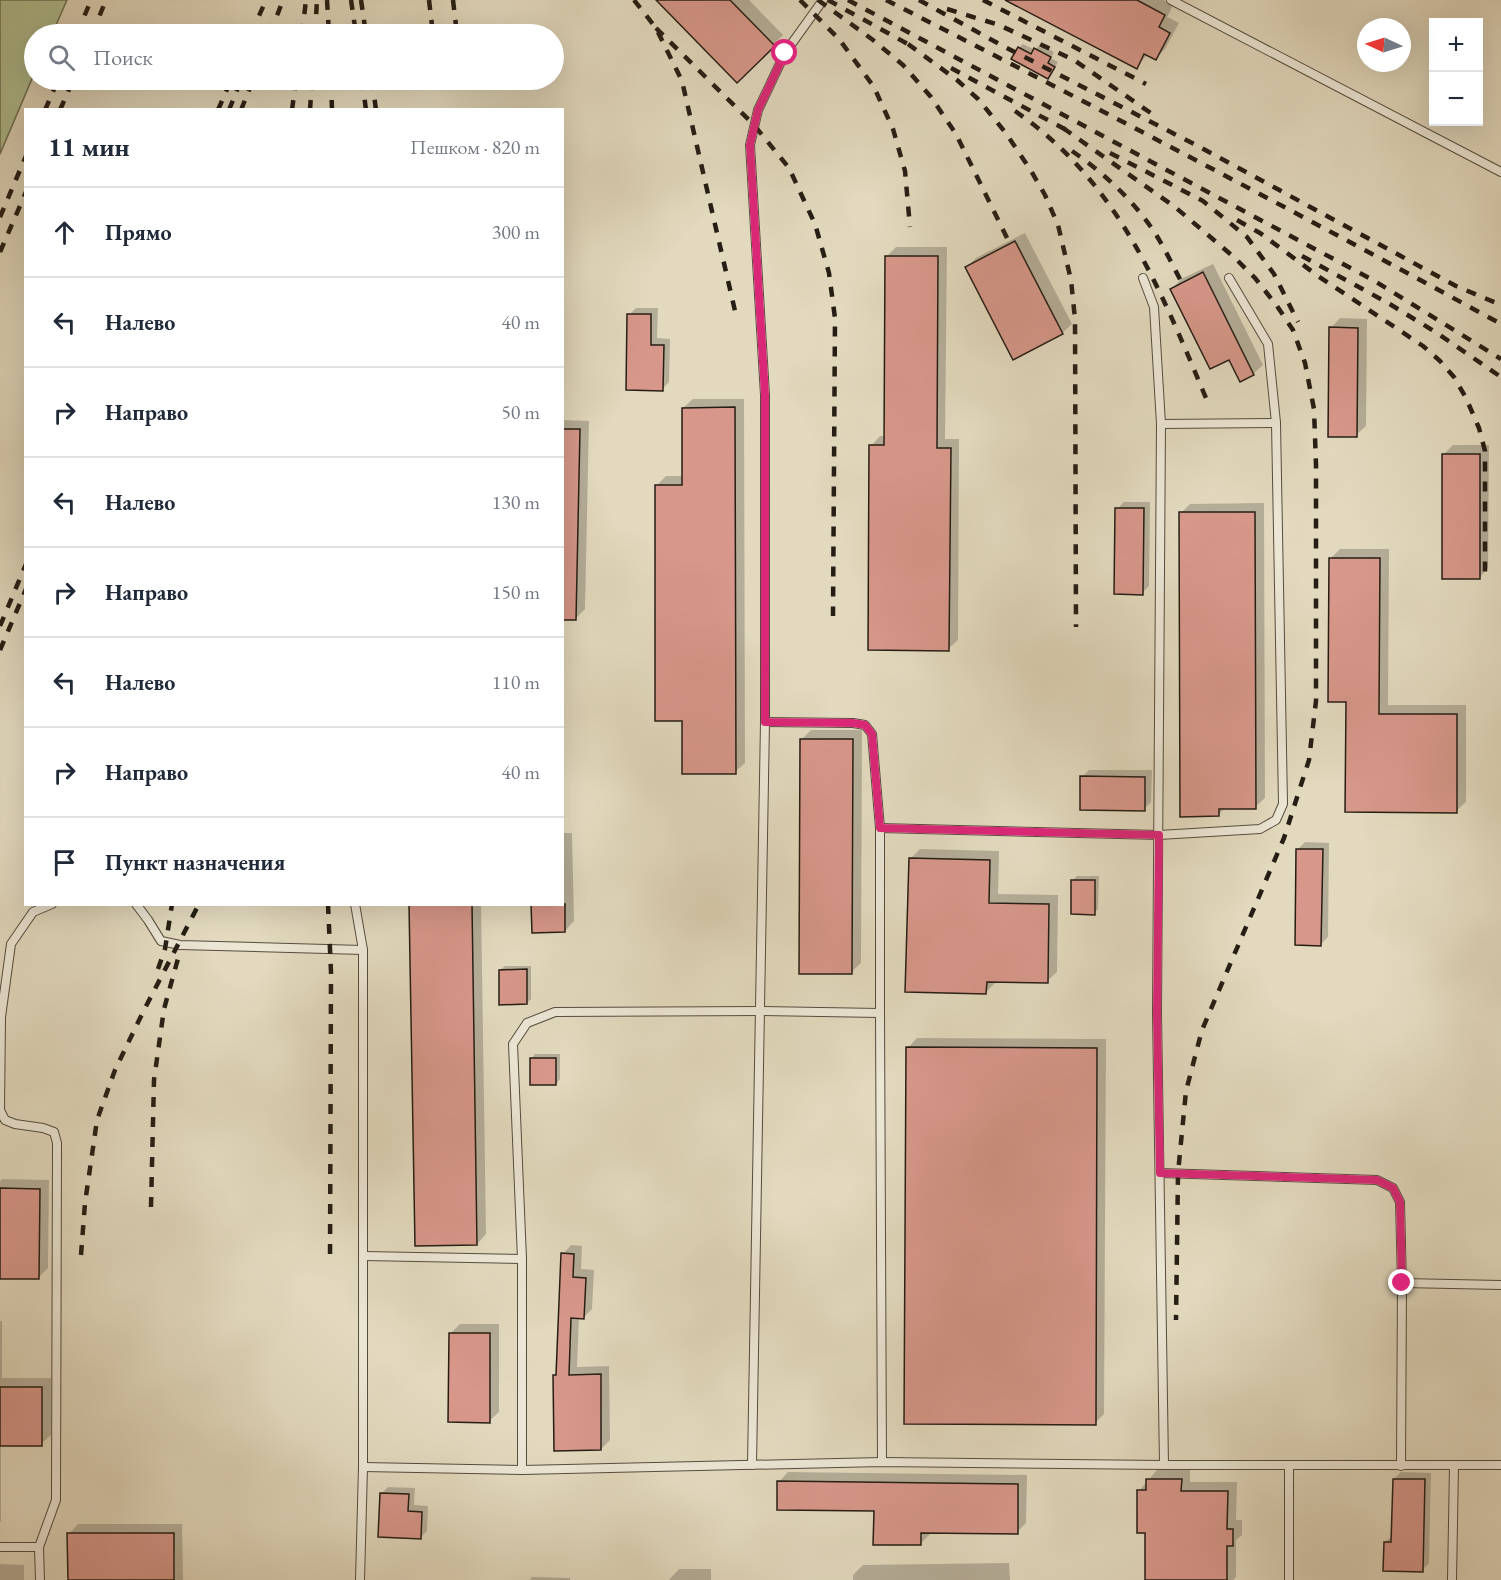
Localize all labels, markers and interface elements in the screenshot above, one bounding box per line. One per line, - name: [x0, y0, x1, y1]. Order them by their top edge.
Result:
- north arrow: [1357, 18, 1411, 72]
- map controls: [1429, 18, 1483, 126]
- button: +: [1429, 18, 1483, 72]
- search box: [24, 24, 564, 90]
- route start: [771, 39, 797, 65]
- icon: search: [45, 41, 78, 74]
- text: Поиск: [93, 43, 153, 72]
- button: −: [1429, 72, 1483, 126]
- text: 11 мин: [48, 130, 129, 164]
- text: Пешком · 820 m: [410, 134, 540, 160]
- icon: ahead: [48, 216, 81, 249]
- text: Прямо: [105, 218, 172, 247]
- text: 300 m: [492, 219, 540, 245]
- icon: left: [48, 306, 81, 339]
- text: Налево: [105, 308, 175, 337]
- text: 40 m: [501, 309, 540, 335]
- icon: right: [48, 396, 81, 429]
- text: Направо: [105, 398, 188, 427]
- text: 50 m: [501, 399, 540, 425]
- icon: left: [48, 486, 81, 519]
- text: Налево: [105, 488, 175, 517]
- text: 130 m: [492, 489, 540, 515]
- icon: right: [48, 576, 81, 609]
- text: Направо: [105, 578, 188, 607]
- text: 150 m: [492, 579, 540, 605]
- icon: left: [48, 666, 81, 699]
- text: Налево: [105, 668, 175, 697]
- text: 110 m: [492, 669, 540, 695]
- icon: right: [48, 756, 81, 789]
- text: Направо: [105, 758, 188, 787]
- text: 40 m: [501, 759, 540, 785]
- icon: arrive: [48, 846, 81, 879]
- text: Пункт назначения: [105, 848, 285, 877]
- route end: [1388, 1269, 1414, 1295]

